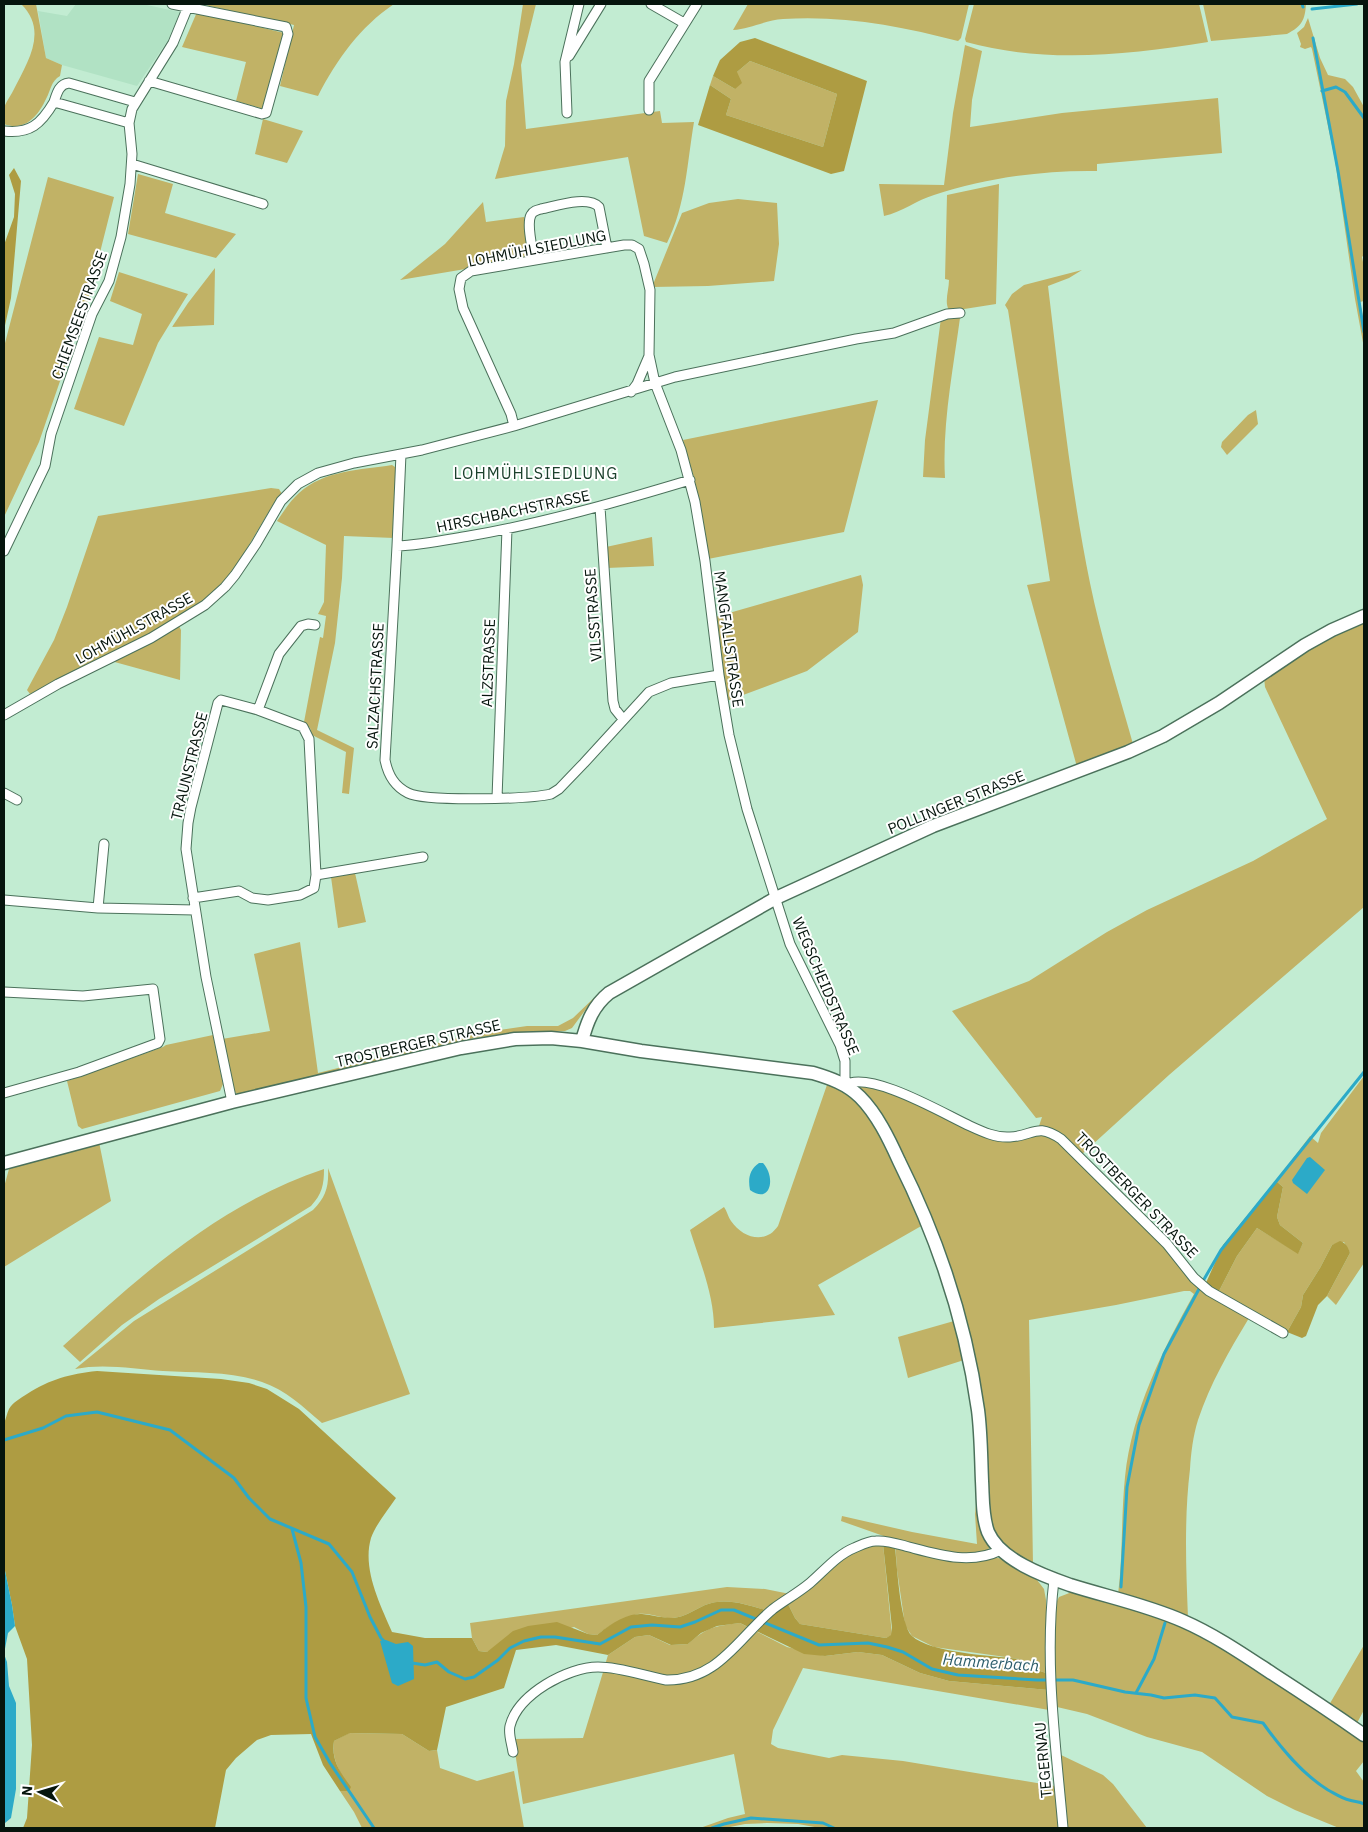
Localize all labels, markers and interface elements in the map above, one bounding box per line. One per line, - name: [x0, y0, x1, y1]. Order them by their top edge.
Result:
- street label: LOHMÜHLSIEDLUNG: [466, 225, 608, 271]
- street label: CHIEMSEESTRASSE: [47, 248, 111, 382]
- district label: LOHMÜHLSIEDLUNG: [454, 463, 618, 483]
- street label: HIRSCHBACHSTRASSE: [435, 485, 591, 537]
- street label: VILSSTRASSE: [580, 568, 606, 662]
- street label: MANGFALLSTRASSE: [710, 570, 748, 708]
- street label: LOHMÜHLSTRASSE: [72, 588, 196, 668]
- street label: ALZSTRASSE: [477, 619, 499, 707]
- street label: SALZACHSTRASSE: [362, 622, 388, 750]
- street label: TRAUNSTRASSE: [166, 710, 212, 822]
- street label: POLLINGER STRASSE: [885, 766, 1027, 838]
- street label: WEGSCHEIDSTRASSE: [788, 914, 864, 1058]
- street label: TROSTBERGER STRASSE: [334, 1015, 502, 1071]
- street label: TROSTBERGER STRASSE: [1072, 1128, 1202, 1262]
- water label: Hammerbach: [942, 1649, 1040, 1675]
- street label: TEGERNAU: [1030, 1721, 1056, 1799]
- north arrow: [15, 1767, 65, 1817]
- text: N: [18, 1785, 36, 1797]

